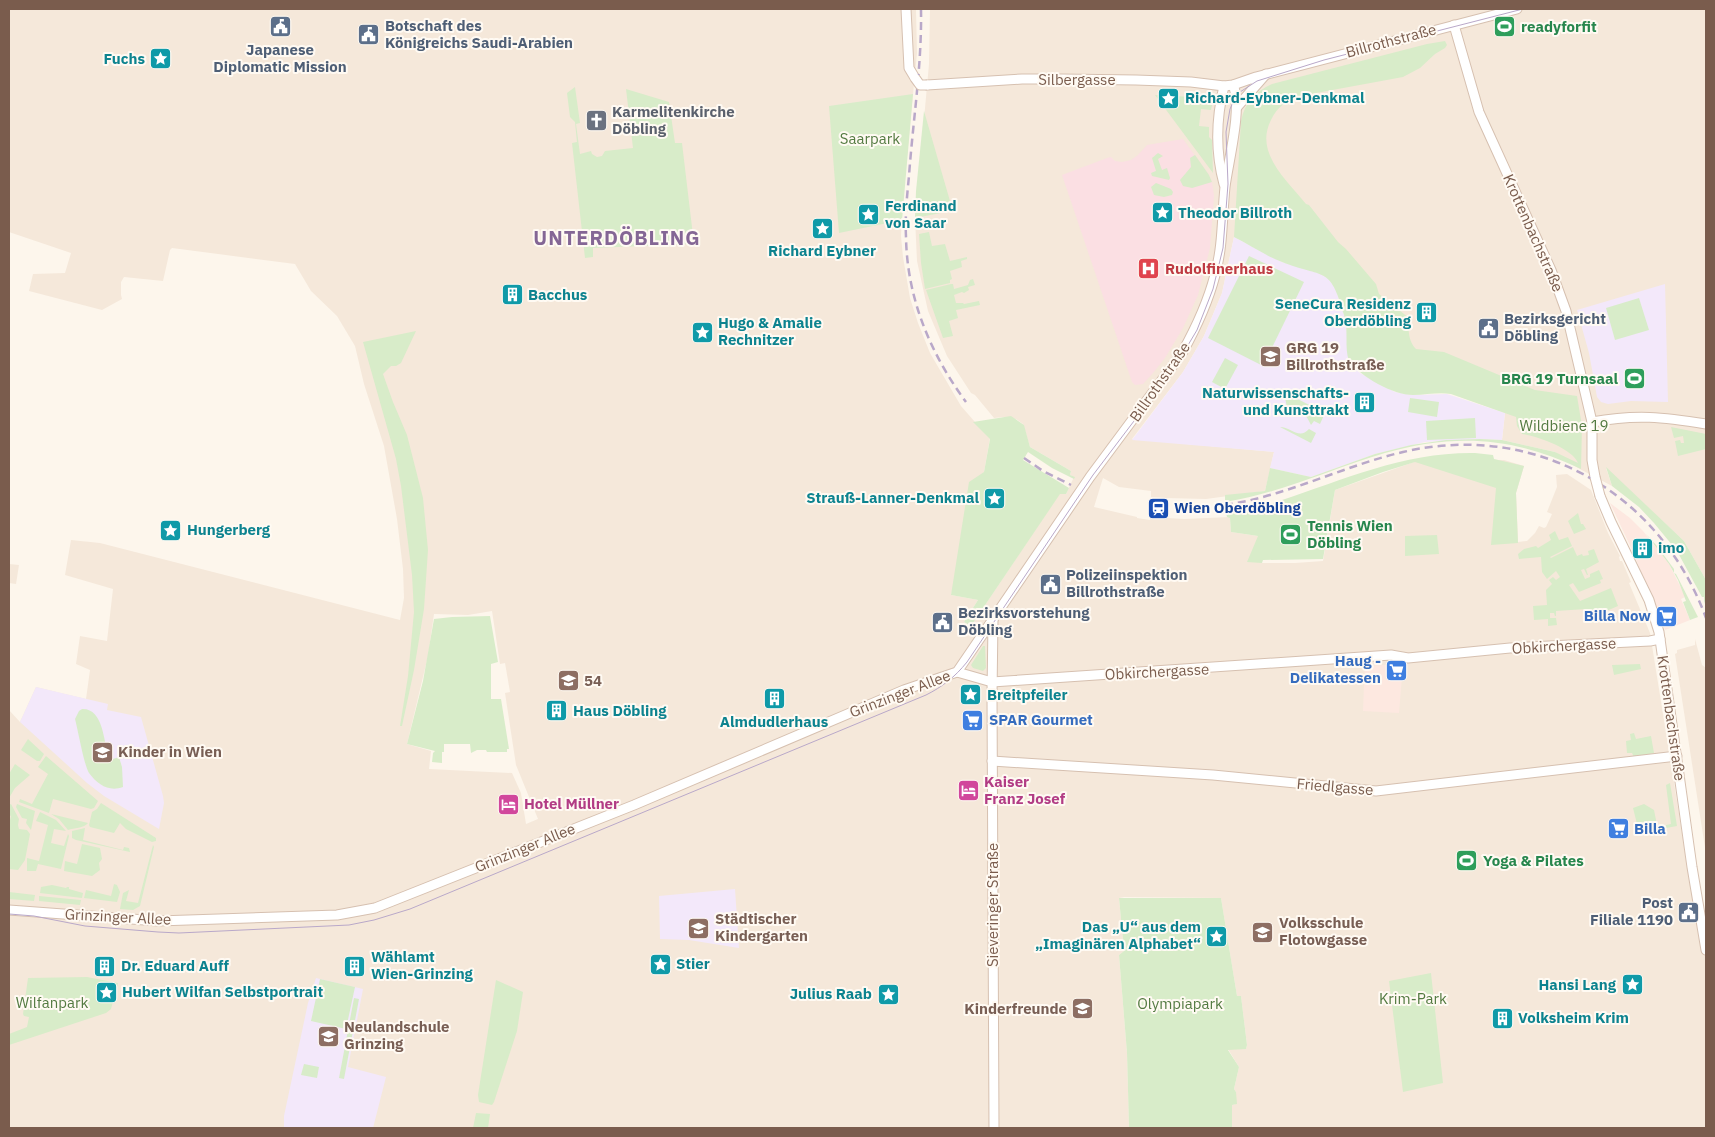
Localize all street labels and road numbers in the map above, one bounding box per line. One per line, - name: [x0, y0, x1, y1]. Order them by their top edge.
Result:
- street label: Billrothstraße: [1343, 19, 1438, 62]
- street label: Silbergasse: [1038, 70, 1116, 89]
- street label: Krottenbachstraße: [1499, 171, 1568, 295]
- street label: Billrothstraße: [1125, 338, 1194, 425]
- street label: Obkirchergasse: [1511, 633, 1617, 658]
- street label: Krottenbachstraße: [1653, 654, 1690, 782]
- street label: Obkirchergasse: [1104, 659, 1210, 684]
- street label: Grinzinger Allee: [847, 666, 953, 722]
- street label: Friedlgasse: [1296, 774, 1374, 799]
- street label: Grinzinger Allee: [472, 819, 578, 876]
- street label: Sieveringer Straße: [983, 843, 1002, 967]
- street label: Grinzinger Allee: [64, 904, 172, 929]

